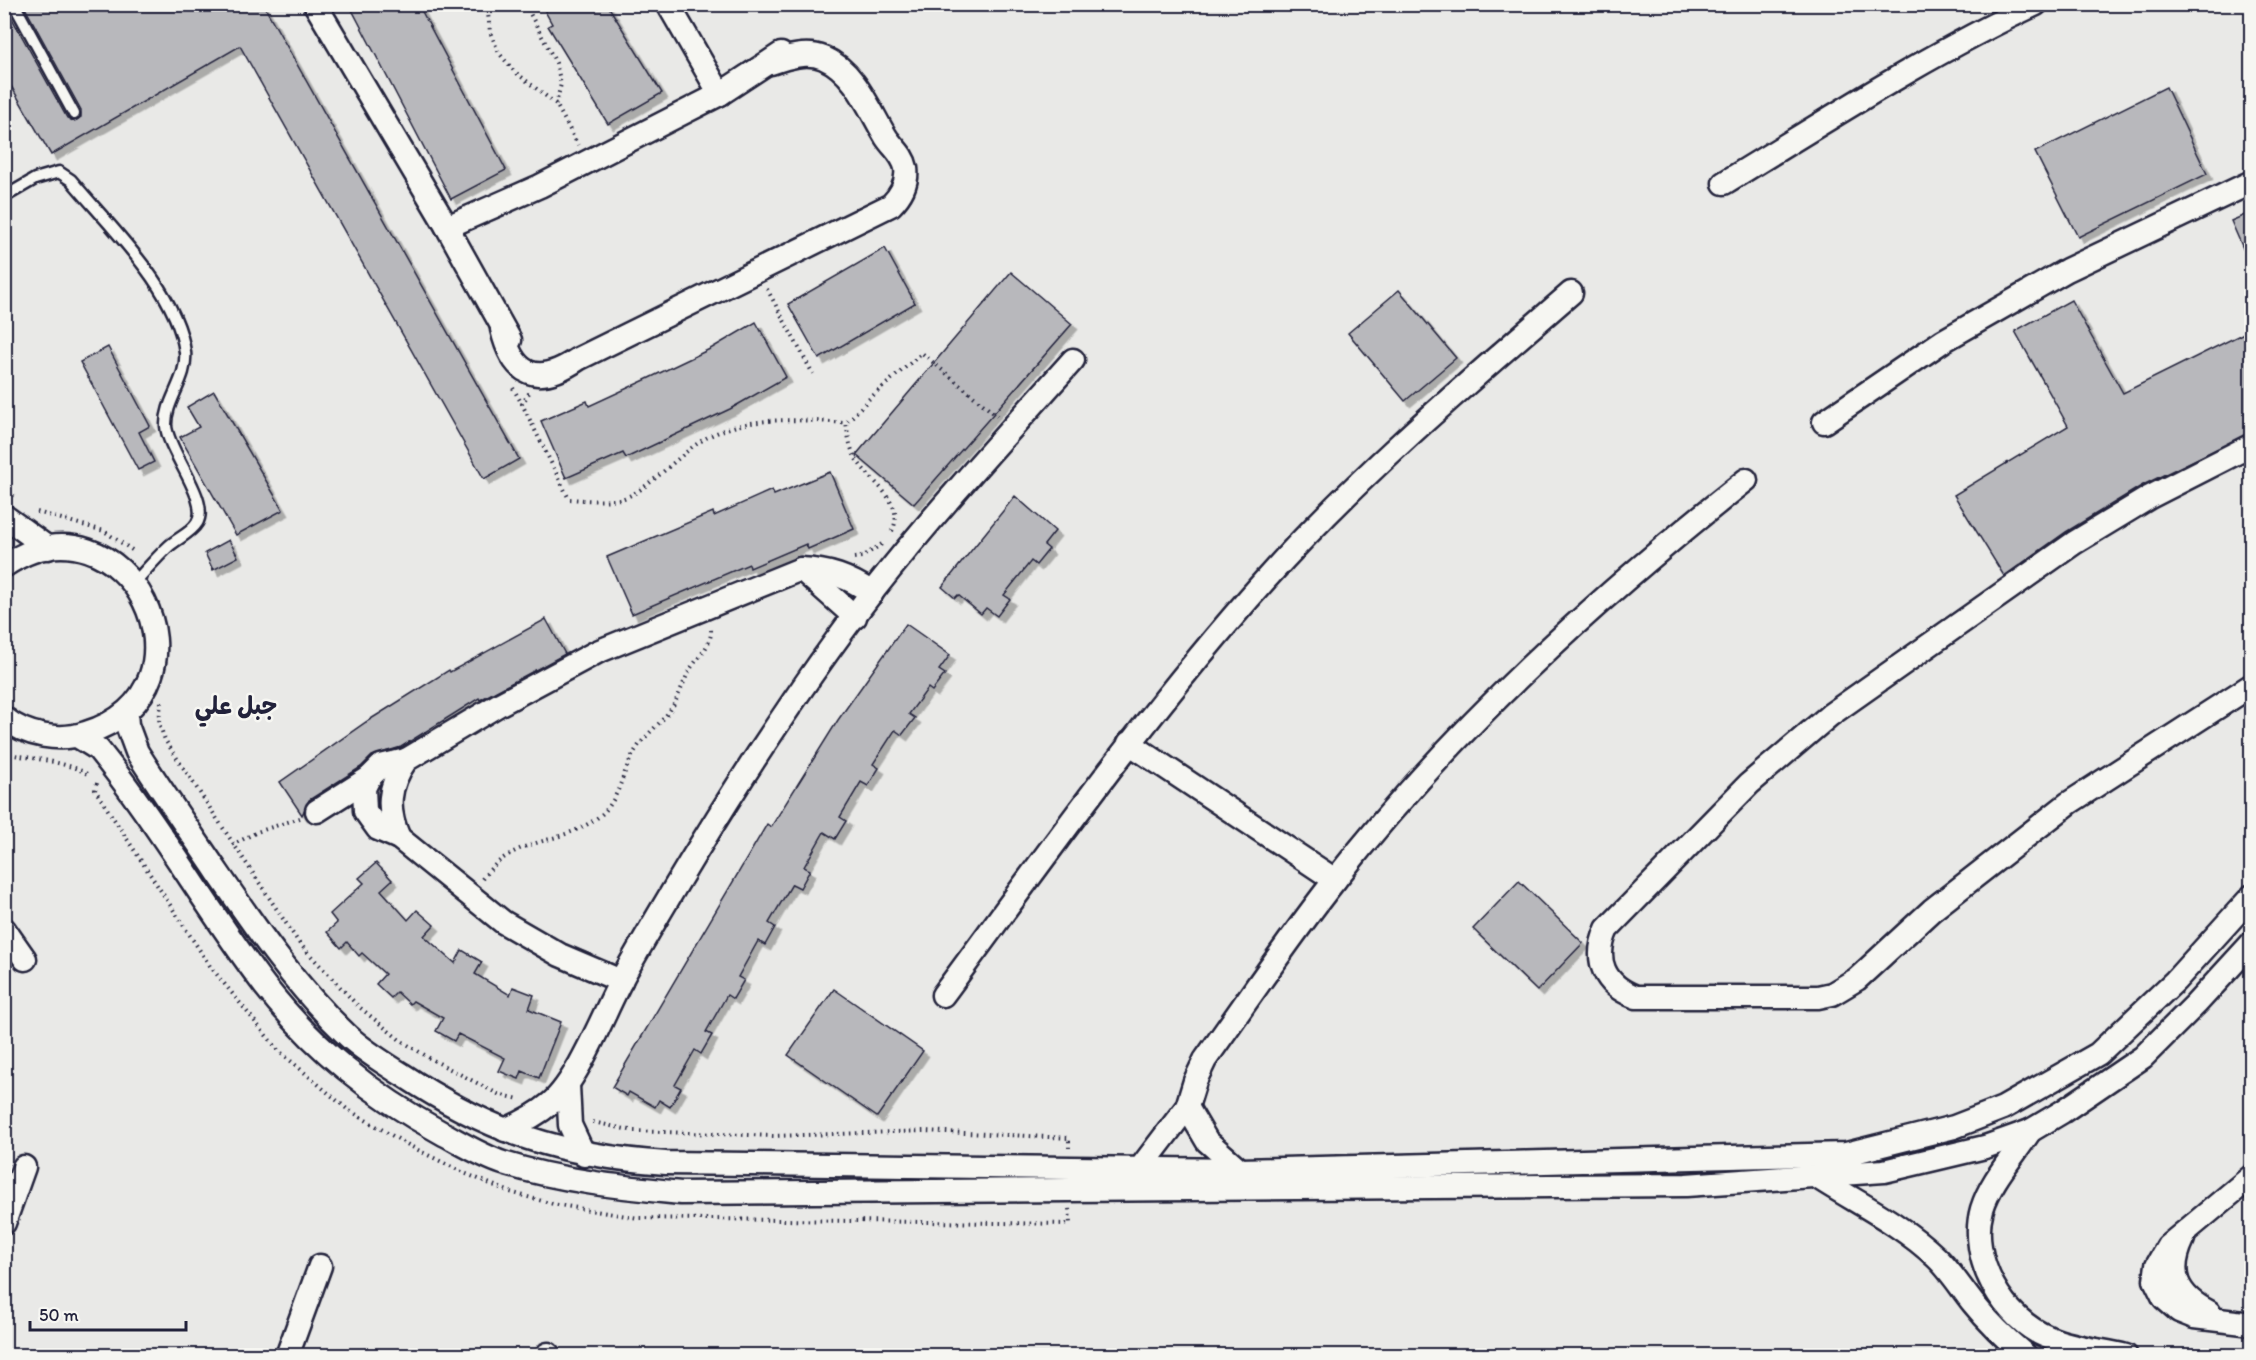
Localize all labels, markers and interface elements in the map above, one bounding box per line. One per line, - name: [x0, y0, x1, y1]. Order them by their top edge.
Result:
- district label: جبل علي: [195, 691, 277, 727]
- scale bar: [30, 1294, 186, 1332]
- text: 50 m: [39, 1304, 79, 1326]

